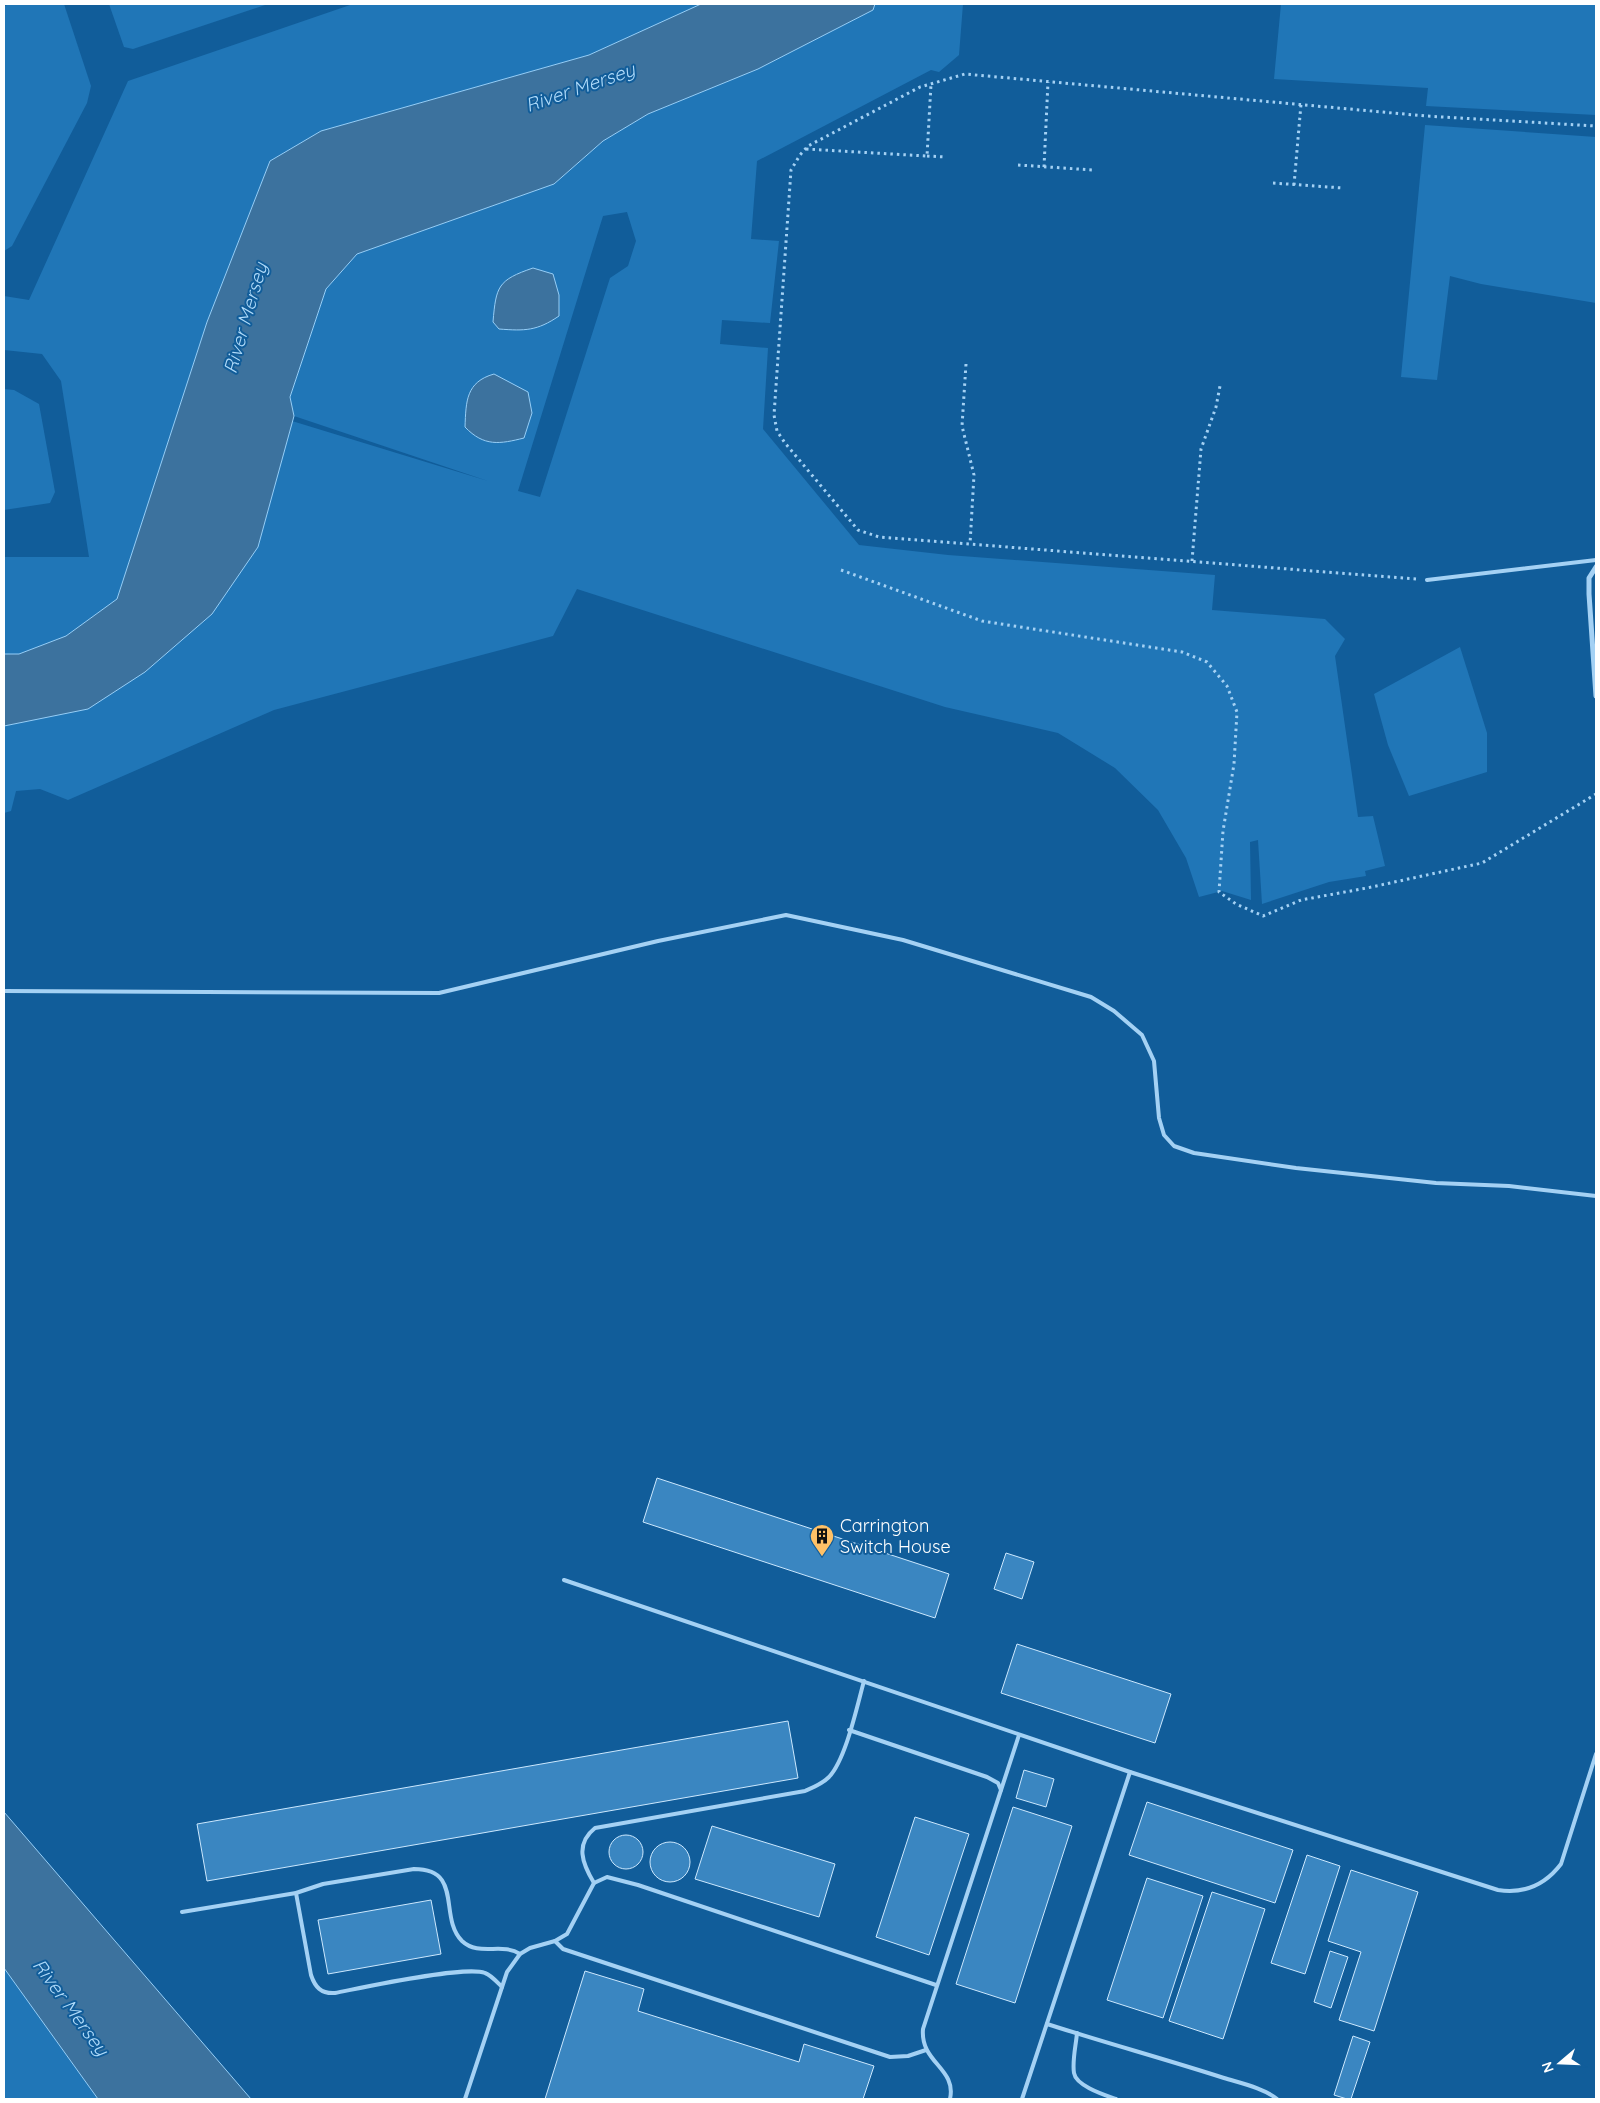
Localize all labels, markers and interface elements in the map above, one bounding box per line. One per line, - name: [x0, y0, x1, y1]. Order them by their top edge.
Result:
- water label: River Mersey: [522, 57, 639, 117]
- water label: River Mersey: [218, 259, 273, 376]
- place label: Carrington Switch House: [840, 1514, 951, 1558]
- building icon: Carrington Switch House: [809, 1523, 835, 1557]
- water label: River Mersey: [28, 1954, 115, 2061]
- north arrow: [1535, 2038, 1585, 2088]
- text: N: [1538, 2059, 1558, 2075]

